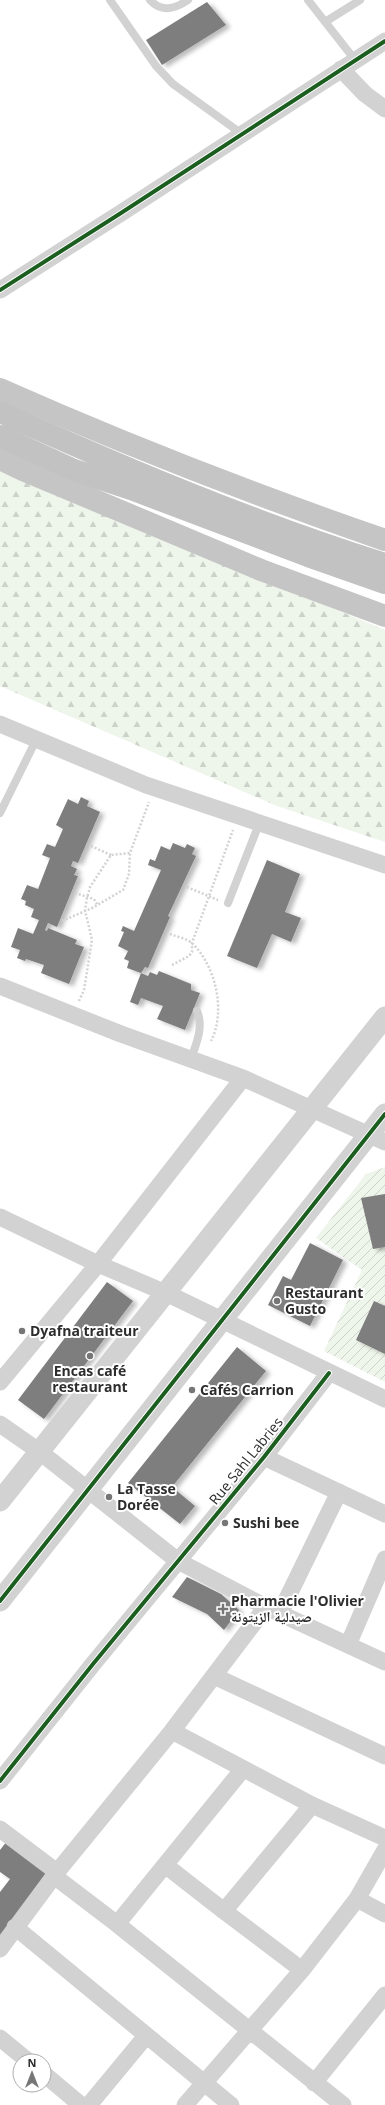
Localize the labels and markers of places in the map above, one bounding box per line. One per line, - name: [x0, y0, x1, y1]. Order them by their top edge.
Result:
- place label: Restaurant Gusto: [285, 1283, 363, 1318]
- marker: Restaurant Gusto: [272, 1296, 282, 1306]
- place label: Dyafna traiteur: [30, 1321, 139, 1340]
- marker: Dyafna traiteur: [17, 1326, 27, 1336]
- marker: Encas café restaurant: [85, 1351, 95, 1361]
- place label: Encas café restaurant: [52, 1361, 128, 1396]
- place label: Cafés Carrion: [200, 1380, 294, 1399]
- marker: Cafés Carrion: [187, 1385, 197, 1395]
- place label: La Tasse Dorée: [117, 1479, 176, 1514]
- marker: La Tasse Dorée: [104, 1492, 114, 1502]
- place label: Sushi bee: [233, 1513, 299, 1532]
- marker: Sushi bee: [220, 1518, 230, 1528]
- place label: Pharmacie l'Olivier صيدلية الزيتونة: [231, 1591, 365, 1626]
- marker: Pharmacie l'Olivier صيدلية الزيتونة: [218, 1604, 228, 1614]

